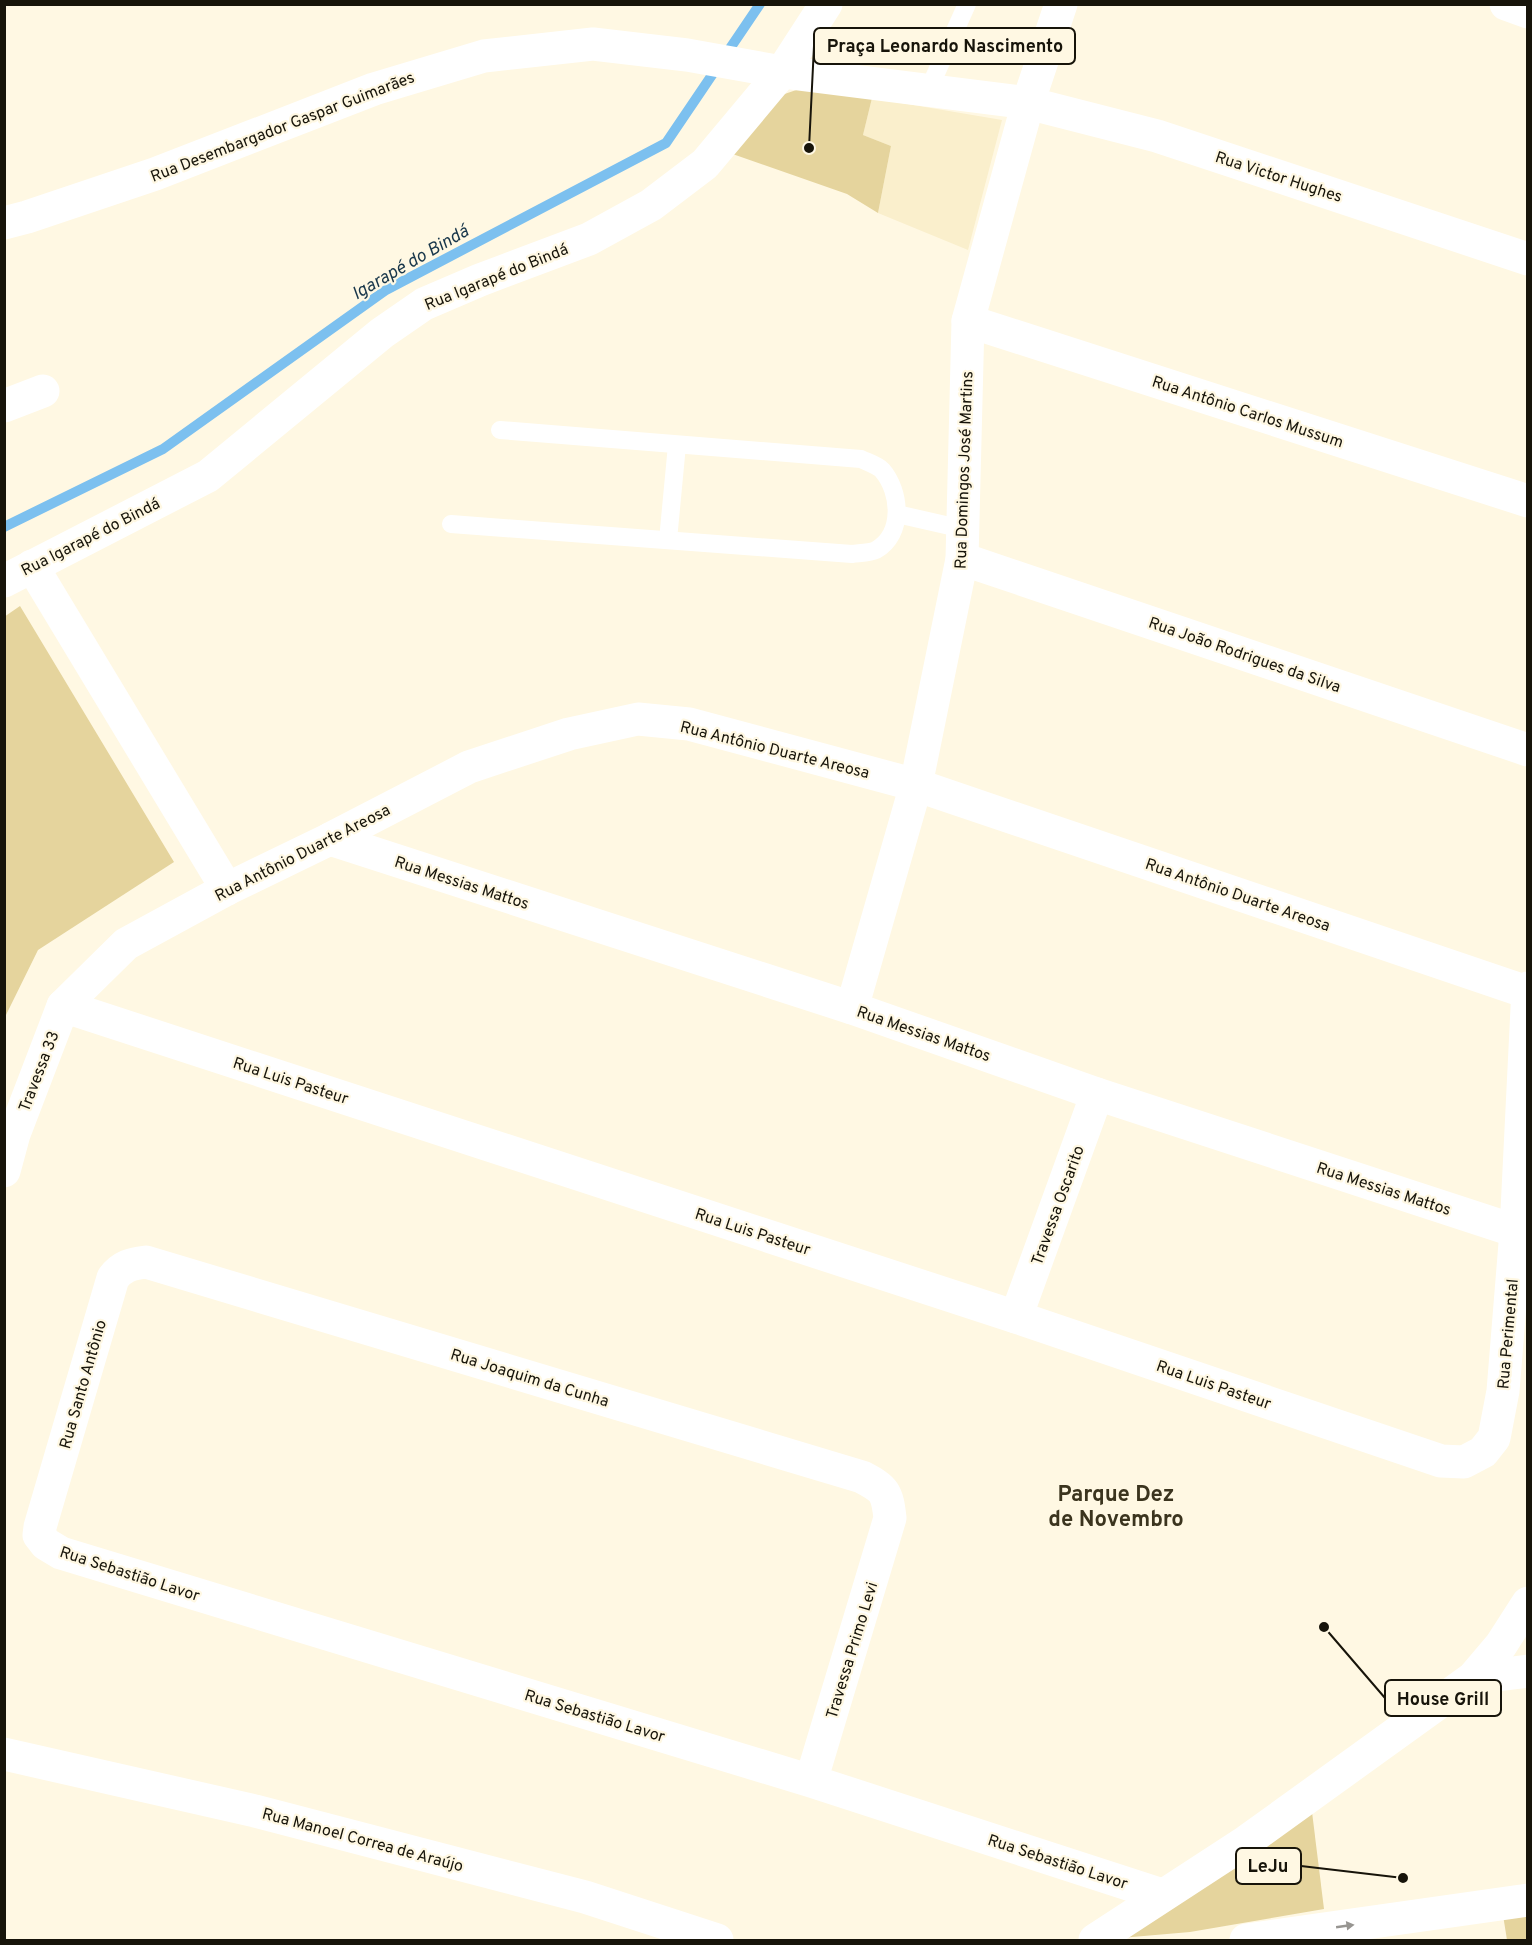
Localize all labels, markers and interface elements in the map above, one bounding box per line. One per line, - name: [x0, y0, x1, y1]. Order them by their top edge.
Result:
- callout: Praça Leonardo Nascimento: [814, 28, 1075, 64]
- text: Praça Leonardo Nascimento: [827, 36, 1063, 59]
- street label: Rua Desembargador Gaspar Guimarães: [148, 68, 418, 188]
- street label: Rua Victor Hughes: [1212, 148, 1344, 208]
- water label: Igarapé do Bindá: [348, 220, 475, 306]
- street label: Rua Igarapé do Bindá: [422, 240, 571, 316]
- street label: Rua Domingos José Martins: [952, 371, 978, 569]
- street label: Rua Antônio Carlos Mussum: [1149, 372, 1346, 453]
- street label: Rua Igarapé do Bindá: [18, 494, 164, 581]
- street label: Rua João Rodrigues da Silva: [1146, 614, 1343, 698]
- street label: Rua Antônio Duarte Areosa: [678, 718, 871, 784]
- street label: Rua Antônio Duarte Areosa: [212, 801, 394, 907]
- street label: Rua Messias Mattos: [392, 853, 531, 915]
- street label: Rua Antônio Duarte Areosa: [1142, 855, 1332, 937]
- street label: Rua Messias Mattos: [854, 1003, 993, 1067]
- street label: Travessa 33: [15, 1028, 64, 1115]
- street label: Rua Luis Pasteur: [230, 1054, 351, 1110]
- street label: Travessa Oscarito: [1028, 1143, 1090, 1268]
- street label: Rua Messias Mattos: [1314, 1159, 1453, 1221]
- street label: Rua Luis Pasteur: [692, 1205, 813, 1261]
- street label: Rua Perimental: [1494, 1278, 1524, 1390]
- street label: Rua Santo Antônio: [56, 1318, 112, 1451]
- street label: Rua Joaquim da Cunha: [448, 1345, 611, 1413]
- street label: Rua Luis Pasteur: [1153, 1357, 1273, 1415]
- district label: Parque Dez de Novembro: [1048, 1482, 1184, 1534]
- street label: Rua Sebastião Lavor: [57, 1543, 202, 1607]
- street label: Travessa Primo Levi: [823, 1580, 883, 1721]
- callout: House Grill: [1385, 1680, 1501, 1716]
- street label: Rua Sebastião Lavor: [522, 1686, 667, 1748]
- text: House Grill: [1397, 1689, 1489, 1712]
- street label: Rua Manoel Correa de Araújo: [260, 1804, 465, 1877]
- street label: Rua Sebastião Lavor: [985, 1831, 1130, 1895]
- callout: LeJu: [1236, 1848, 1301, 1884]
- text: LeJu: [1248, 1856, 1288, 1879]
- one-way arrow: [1336, 1922, 1355, 1931]

